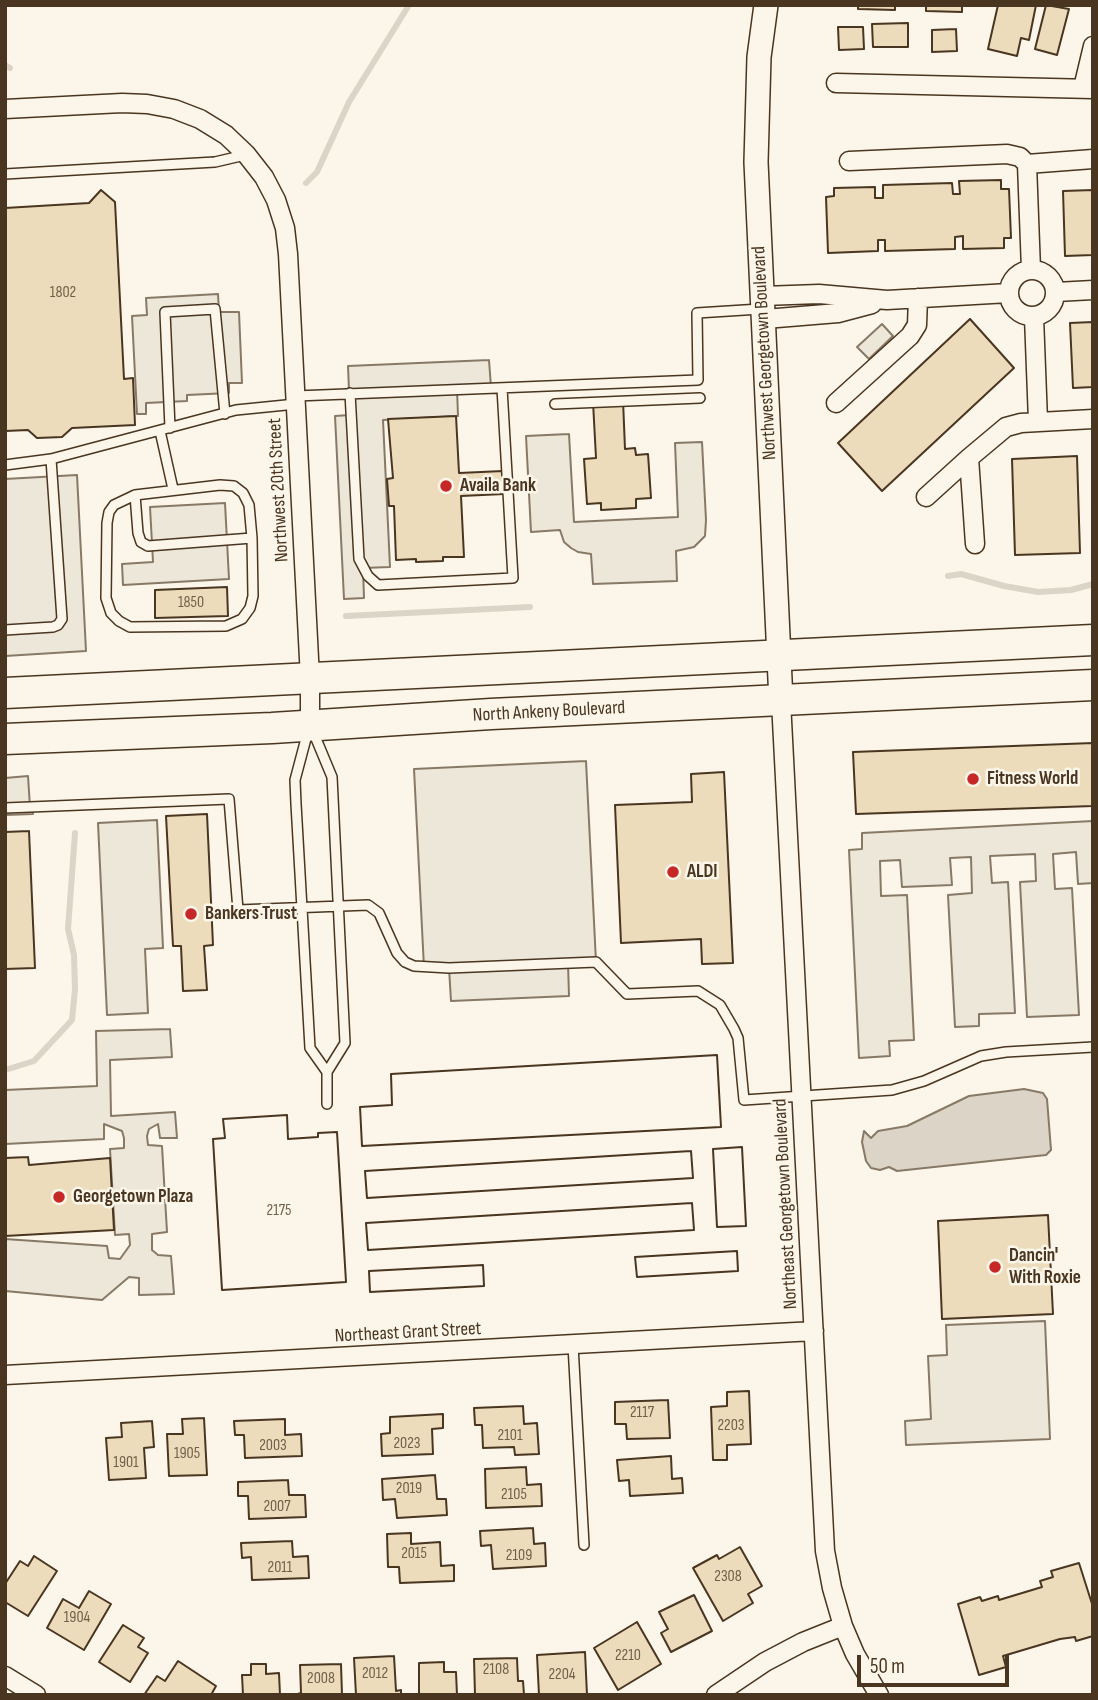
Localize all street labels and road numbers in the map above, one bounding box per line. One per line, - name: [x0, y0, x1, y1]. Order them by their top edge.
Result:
- street label: Northwest Georgetown Boulevard: [748, 245, 782, 461]
- street label: Northwest 20th Street: [264, 417, 294, 563]
- street label: North Ankeny Boulevard: [472, 697, 626, 727]
- street label: Northeast Georgetown Boulevard: [769, 1098, 803, 1310]
- street label: Northeast Grant Street: [334, 1318, 482, 1348]

